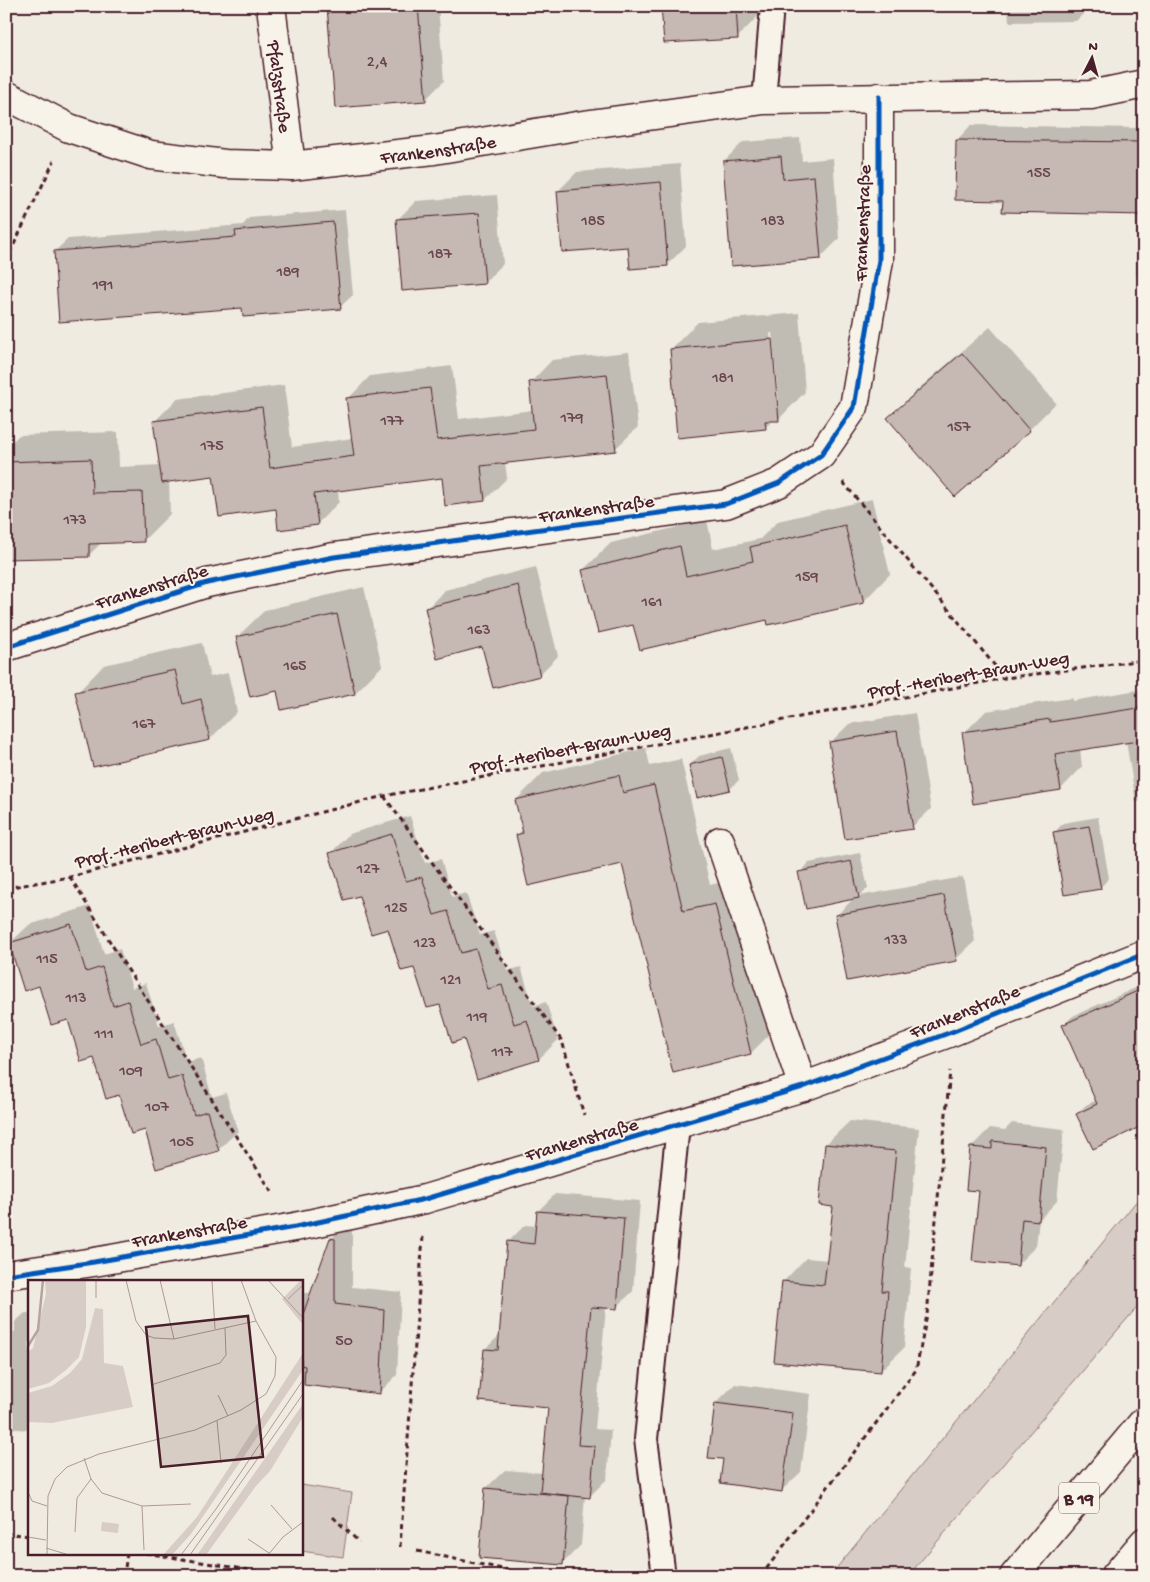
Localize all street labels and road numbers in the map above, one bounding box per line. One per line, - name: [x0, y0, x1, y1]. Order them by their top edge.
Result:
- street label: Pfalzstraße: [260, 38, 295, 135]
- street label: Frankenstraße: [378, 132, 498, 171]
- street label: Frankenstraße: [851, 164, 878, 283]
- street label: Frankenstraße: [536, 491, 656, 530]
- street label: Frankenstraße: [92, 560, 211, 617]
- street label: Prof.-Heribert-Braun-Weg: [865, 647, 1071, 706]
- street label: Prof.-Heribert-Braun-Weg: [467, 720, 673, 781]
- street label: Prof.-Heribert-Braun-Weg: [72, 803, 277, 876]
- street label: Frankenstraße: [906, 981, 1024, 1046]
- street label: Frankenstraße: [522, 1114, 641, 1169]
- street label: Frankenstraße: [129, 1212, 249, 1255]
- road number: B 19: [1059, 1482, 1099, 1514]

